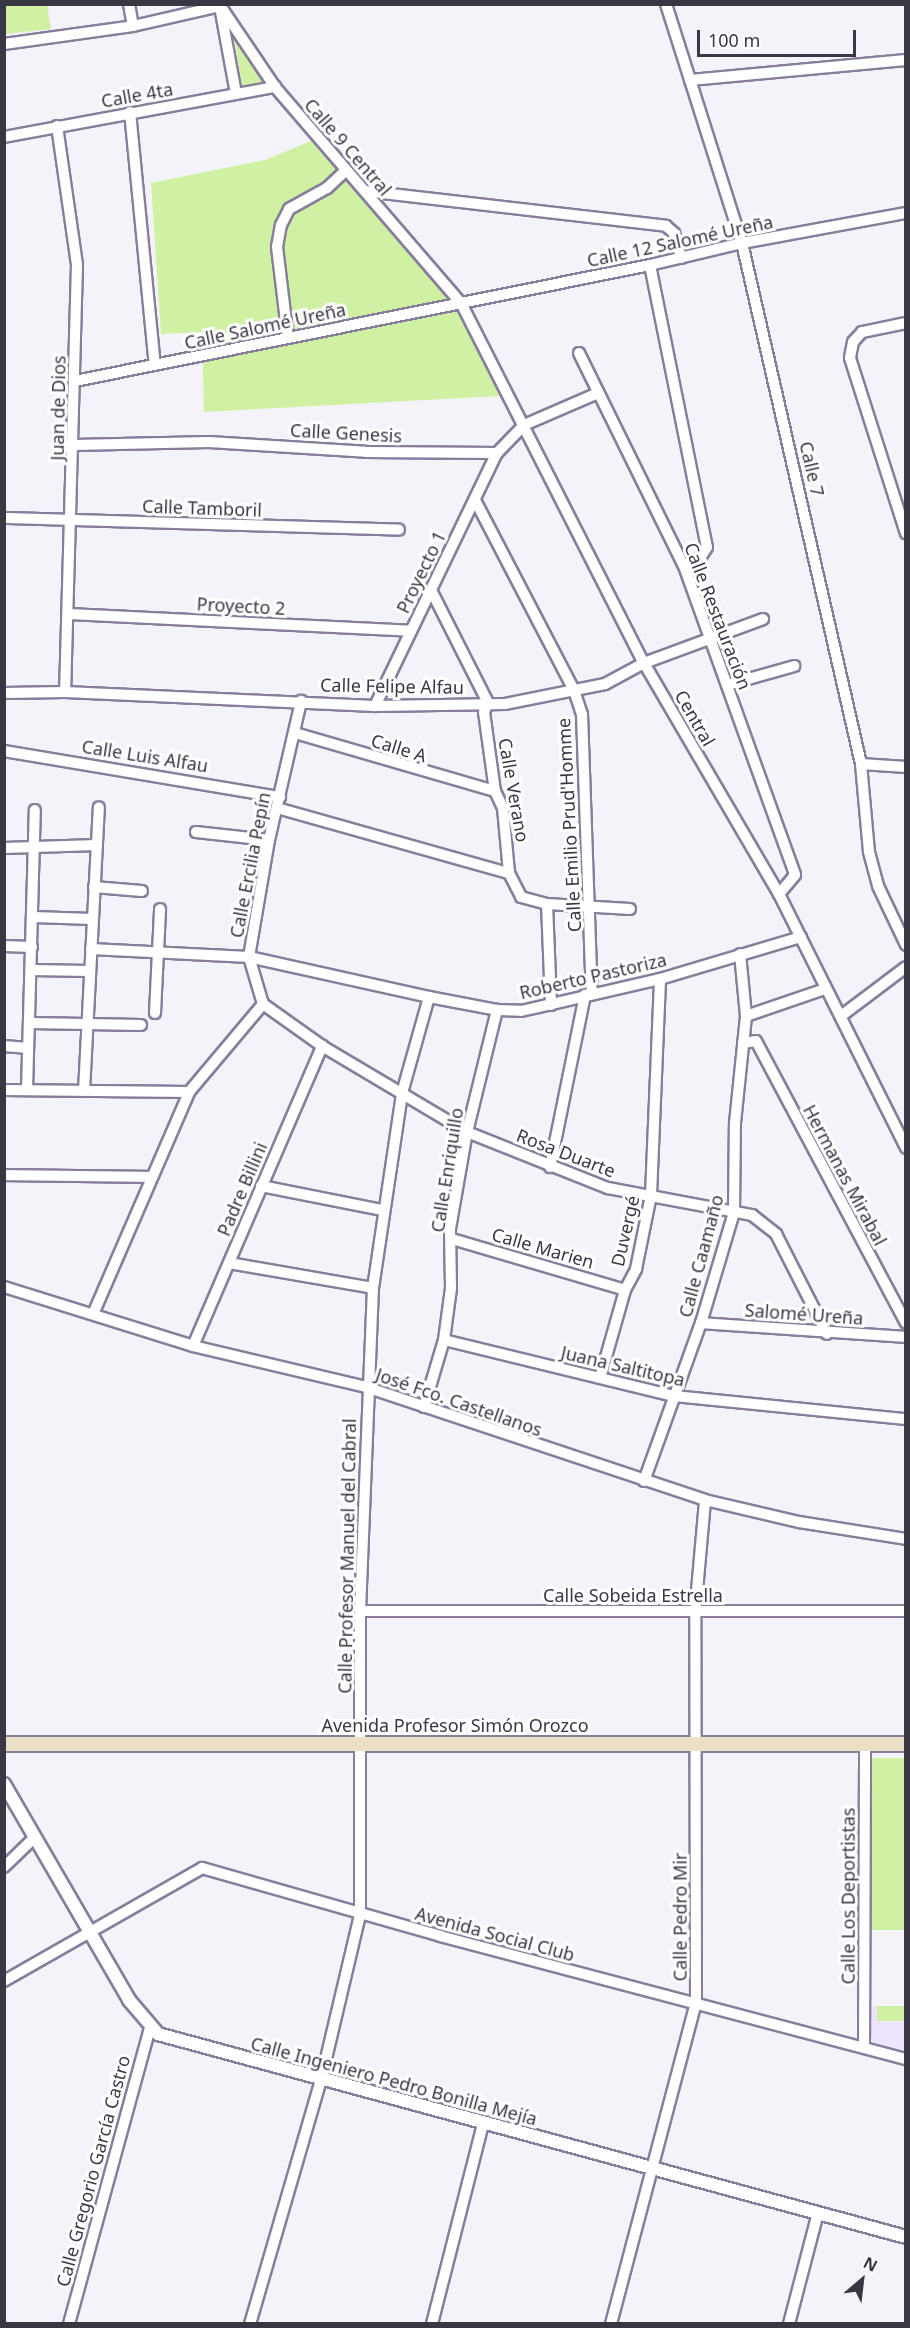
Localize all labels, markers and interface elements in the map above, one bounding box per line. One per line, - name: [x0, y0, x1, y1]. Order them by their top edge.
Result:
- scale bar: [700, 18, 859, 56]
- text: 100 m: [708, 28, 760, 52]
- street label: Calle 4ta: [99, 78, 175, 112]
- street label: Calle 9 Central: [300, 94, 396, 200]
- street label: Calle 12 Salomé Ureña: [585, 211, 775, 271]
- street label: Calle Salomé Ureña: [182, 298, 348, 354]
- street label: Juan de Dios: [46, 355, 70, 461]
- street label: Calle Genesis: [290, 419, 402, 447]
- street label: Calle 7: [795, 439, 829, 499]
- street label: Calle Tamboril: [142, 495, 262, 521]
- street label: Proyecto 1: [392, 527, 450, 617]
- street label: Calle Restauración: [680, 539, 756, 693]
- street label: Proyecto 2: [196, 593, 286, 619]
- street label: Calle Felipe Alfau: [320, 674, 464, 698]
- street label: Central: [670, 686, 720, 750]
- street label: Calle Emilio Prud'Homme: [553, 717, 585, 933]
- street label: Calle A: [369, 729, 429, 767]
- street label: Calle Luis Alfau: [80, 735, 210, 777]
- street label: Calle Verano: [494, 736, 534, 844]
- street label: Calle Ercilia Pepín: [225, 790, 275, 940]
- street label: Roberto Pastoriza: [517, 949, 669, 1003]
- street label: Hermanas Mirabal: [799, 1101, 891, 1249]
- street label: Calle Enriquillo: [426, 1106, 468, 1234]
- street label: Rosa Duarte: [514, 1124, 618, 1182]
- street label: Padre Billini: [213, 1139, 271, 1239]
- street label: Calle Caamaño: [674, 1192, 728, 1320]
- street label: Duvergé: [606, 1193, 644, 1269]
- street label: Calle Marien: [489, 1223, 597, 1273]
- street label: Salomé Ureña: [744, 1299, 864, 1329]
- street label: Juana Saltitopa: [559, 1341, 687, 1391]
- street label: José Fco. Castellanos: [373, 1363, 545, 1441]
- street label: Calle Profesor Manuel del Cabral: [334, 1418, 360, 1694]
- street label: Calle Sobeida Estrella: [543, 1584, 723, 1606]
- street label: Avenida Profesor Simón Orozco: [321, 1714, 589, 1736]
- street label: Calle Los Deportistas: [837, 1808, 859, 1984]
- street label: Calle Pedro Mir: [669, 1853, 691, 1981]
- street label: Avenida Social Club: [413, 1902, 577, 1966]
- street label: Calle Ingeniero Pedro Bonilla Mejía: [248, 2032, 540, 2130]
- street label: Calle Gregorio García Castro: [52, 2053, 134, 2289]
- north arrow: [832, 2250, 892, 2310]
- text: N: [860, 2251, 881, 2277]

